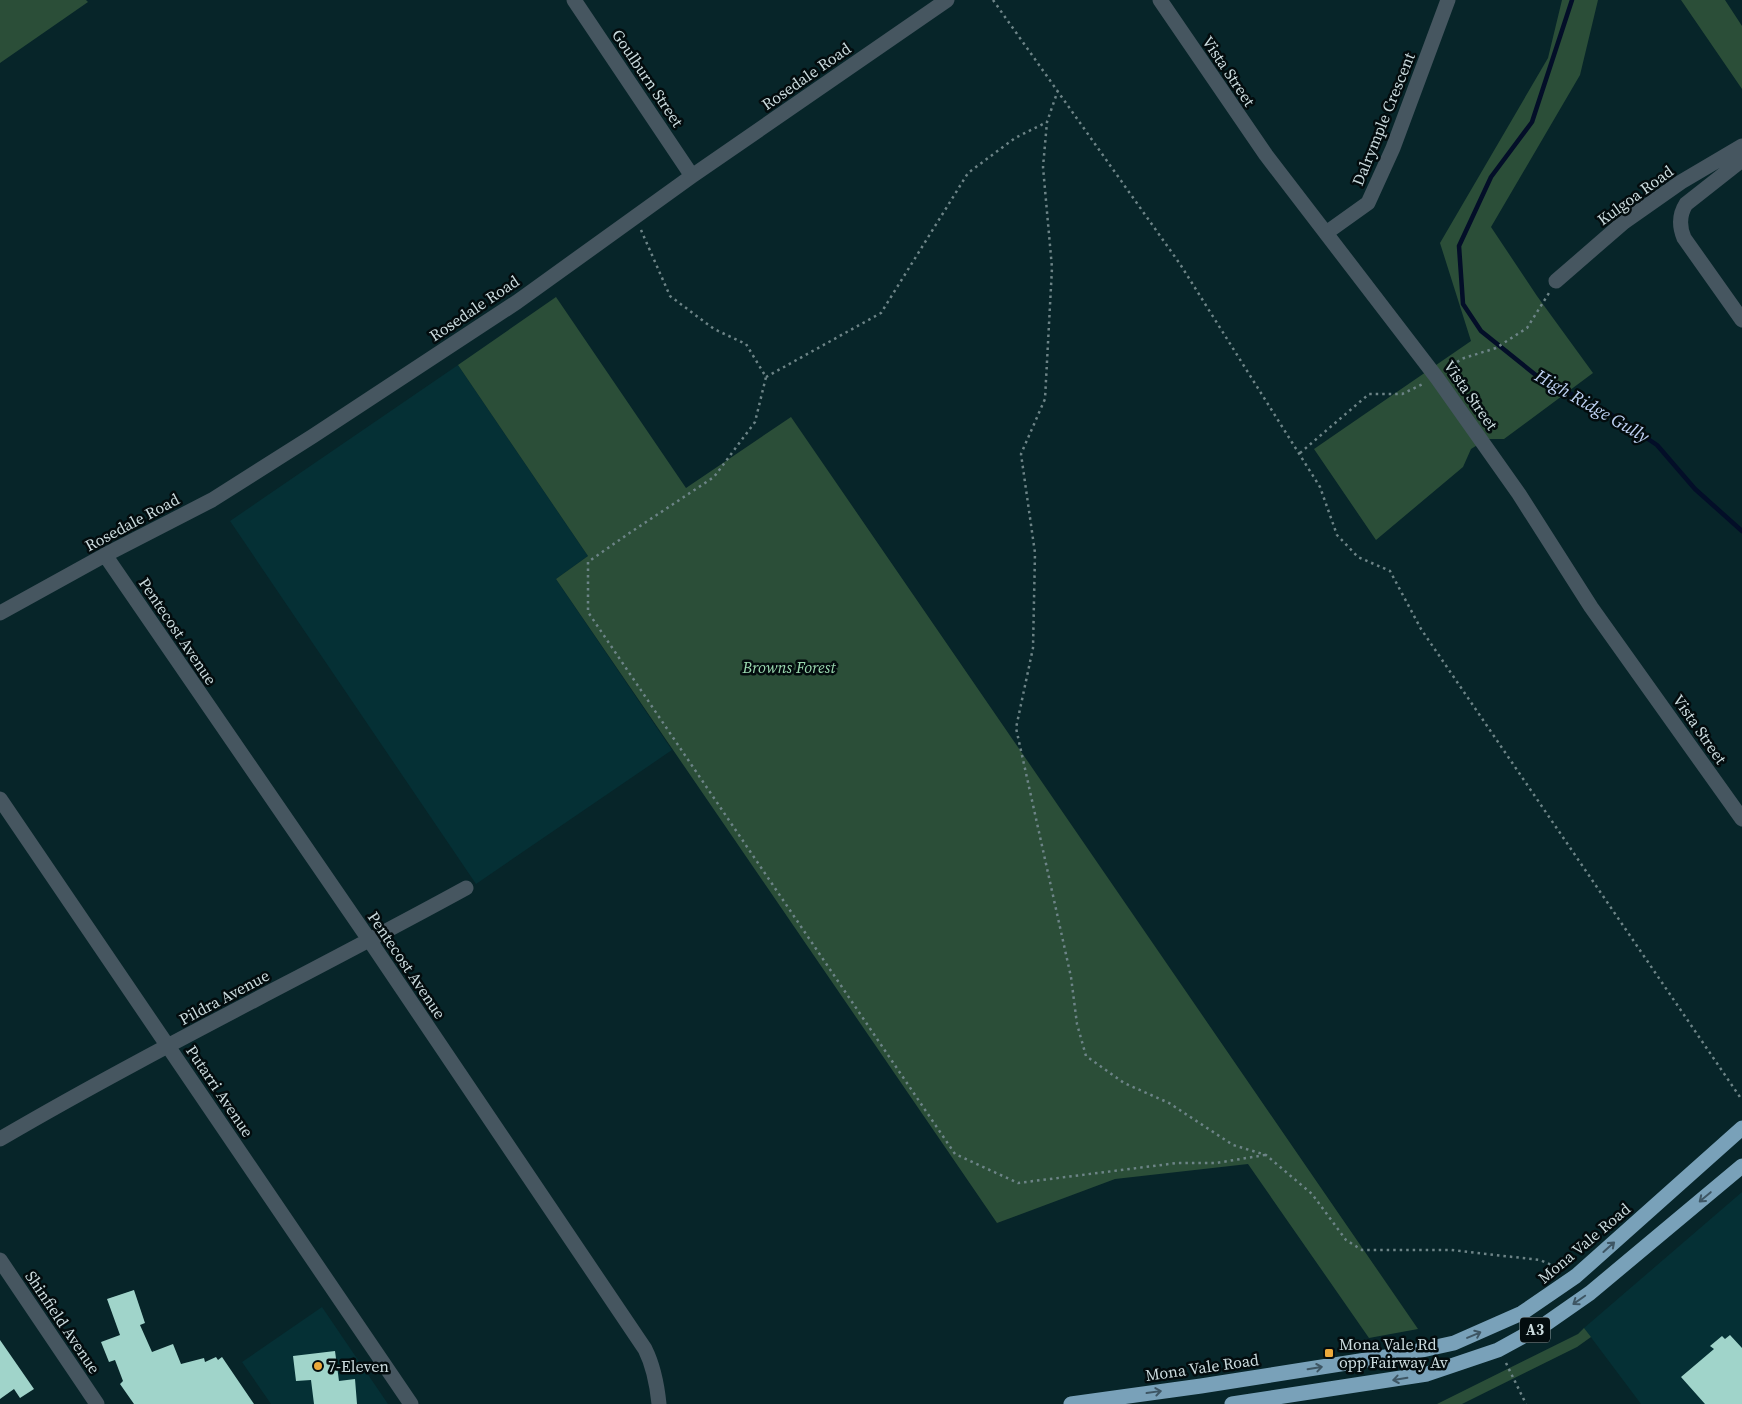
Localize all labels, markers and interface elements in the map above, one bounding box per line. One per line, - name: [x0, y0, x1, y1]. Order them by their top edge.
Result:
- street label: Goulburn Street: [607, 25, 689, 132]
- street label: Vista Street: [1197, 31, 1261, 111]
- street label: Rosedale Road: [757, 37, 855, 115]
- street label: Dalrymple Crescent: [1346, 48, 1420, 189]
- street label: Kulgoa Road: [1592, 160, 1678, 230]
- street label: Rosedale Road: [425, 270, 523, 346]
- street label: Vista Street: [1439, 356, 1504, 435]
- water label: High Ridge Gully: [1530, 362, 1654, 449]
- street label: Rosedale Road: [81, 488, 183, 556]
- street label: Pentecost Avenue: [134, 573, 222, 689]
- park label: Browns Forest: [741, 656, 836, 678]
- street label: Vista Street: [1668, 690, 1733, 769]
- street label: Pentecost Avenue: [363, 907, 451, 1023]
- street label: Pildra Avenue: [175, 964, 273, 1030]
- street label: Putarri Avenue: [181, 1041, 259, 1141]
- one-way arrow: [1698, 1191, 1711, 1203]
- street label: Mona Vale Road: [1533, 1198, 1635, 1288]
- one-way arrow: [1602, 1241, 1615, 1252]
- street label: Shinfield Avenue: [20, 1266, 106, 1378]
- one-way arrow: [1573, 1295, 1586, 1306]
- road number: A3: [1520, 1318, 1550, 1342]
- one-way arrow: [1466, 1329, 1481, 1338]
- place label: Mona Vale Rd opp Fairway Av: [1339, 1333, 1448, 1373]
- marker: Mona Vale Rd opp Fairway Av: [1323, 1347, 1335, 1359]
- street label: Mona Vale Road: [1144, 1348, 1260, 1386]
- place label: 7-Eleven: [328, 1355, 389, 1377]
- marker: 7-Eleven: [312, 1360, 324, 1372]
- one-way arrow: [1307, 1363, 1323, 1373]
- one-way arrow: [1393, 1374, 1409, 1384]
- one-way arrow: [1146, 1387, 1162, 1397]

